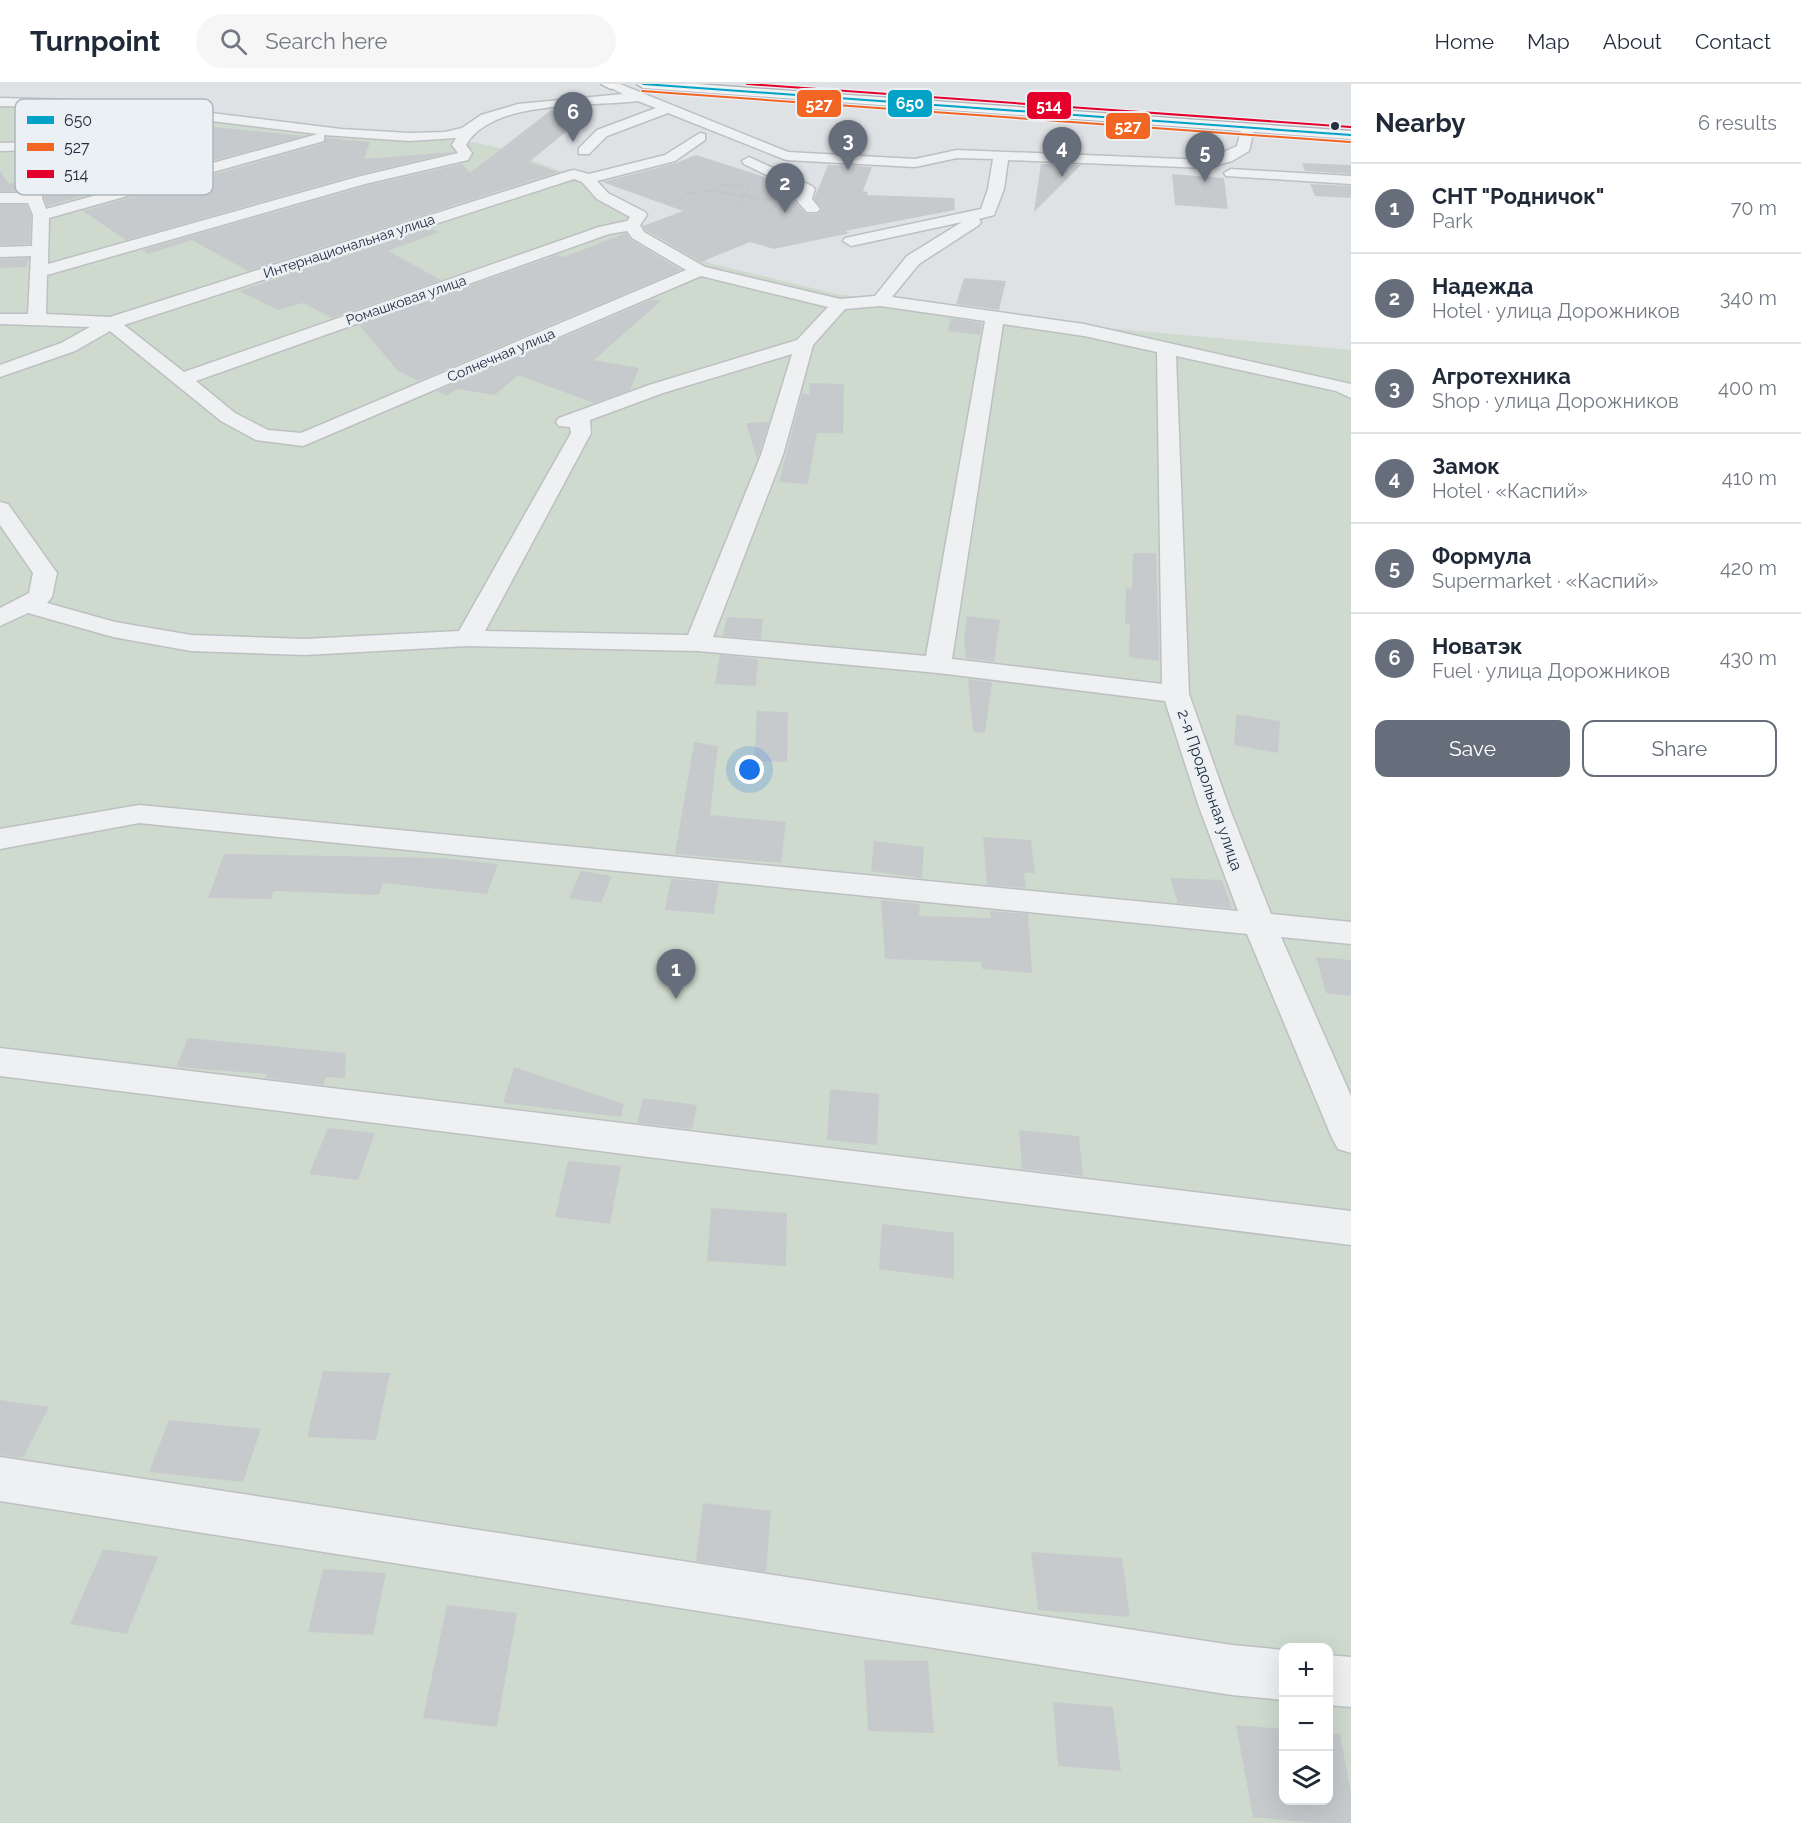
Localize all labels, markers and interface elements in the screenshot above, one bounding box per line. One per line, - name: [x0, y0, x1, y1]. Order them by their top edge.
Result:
- search box: [196, 14, 616, 68]
- text: Turnpoint: [30, 25, 160, 58]
- icon: search: [217, 25, 250, 58]
- text: Search here: [265, 28, 387, 54]
- text: Home: [1435, 29, 1494, 54]
- text: Map: [1527, 29, 1570, 54]
- text: About: [1603, 29, 1662, 54]
- text: Contact: [1695, 29, 1771, 54]
- line badge: 527: [796, 89, 842, 118]
- line badge: 650: [887, 89, 933, 118]
- line badge: 514: [1026, 91, 1072, 120]
- pin: 6: [554, 92, 592, 142]
- text: 650: [896, 94, 924, 113]
- text: 527: [806, 95, 832, 114]
- text: 514: [1036, 96, 1062, 115]
- legend: [15, 99, 213, 195]
- text: Nearby: [1375, 108, 1465, 138]
- text: 650: [64, 111, 92, 130]
- text: 6 results: [1698, 111, 1777, 135]
- line badge: 527: [1105, 112, 1151, 140]
- text: 527: [1115, 117, 1141, 136]
- pin: 3: [828, 120, 868, 170]
- unlabelled marker: [1329, 120, 1341, 132]
- pin: 4: [1042, 128, 1082, 177]
- pin: 5: [1186, 132, 1224, 182]
- text: 527: [64, 138, 90, 157]
- pin: 2: [766, 164, 804, 213]
- text: 514: [64, 165, 89, 184]
- text: СНТ "Родничок": [1432, 183, 1604, 209]
- text: 1: [1390, 196, 1399, 220]
- text: 70 m: [1731, 196, 1777, 220]
- text: Park: [1432, 209, 1473, 233]
- street label: Интернациональная улица: [261, 211, 437, 281]
- street label: Ромашковая улица: [344, 272, 468, 328]
- text: Надежда: [1432, 273, 1533, 299]
- text: 2: [1389, 286, 1400, 310]
- text: 340 m: [1720, 286, 1777, 310]
- text: Hotel · улица Дорожников: [1432, 299, 1680, 323]
- street label: Солнечная улица: [445, 325, 557, 385]
- text: Агротехника: [1432, 363, 1571, 389]
- text: 3: [1389, 376, 1400, 400]
- text: 400 m: [1718, 376, 1777, 400]
- text: Shop · улица Дорожников: [1432, 389, 1679, 413]
- text: Замок: [1432, 453, 1500, 479]
- text: 4: [1389, 466, 1400, 490]
- text: 410 m: [1722, 466, 1777, 490]
- text: Hotel · «Каспий»: [1432, 479, 1588, 503]
- text: Формула: [1432, 543, 1531, 569]
- text: 5: [1389, 556, 1400, 580]
- text: 420 m: [1720, 556, 1777, 580]
- text: Supermarket · «Каспий»: [1432, 569, 1658, 593]
- text: Новатэк: [1432, 633, 1523, 659]
- text: 6: [1388, 646, 1401, 670]
- text: 430 m: [1720, 646, 1777, 670]
- text: Fuel · улица Дорожников: [1432, 659, 1670, 683]
- street label: 2-я Продольная улица: [1173, 707, 1247, 873]
- button: Save: [1375, 720, 1570, 777]
- button: Share: [1582, 720, 1777, 777]
- your location: [735, 755, 764, 784]
- pin: 1: [656, 950, 696, 999]
- map controls: [1279, 1643, 1333, 1805]
- button: +: [1279, 1643, 1333, 1697]
- button: −: [1279, 1697, 1333, 1751]
- button: layers: [1279, 1751, 1333, 1805]

